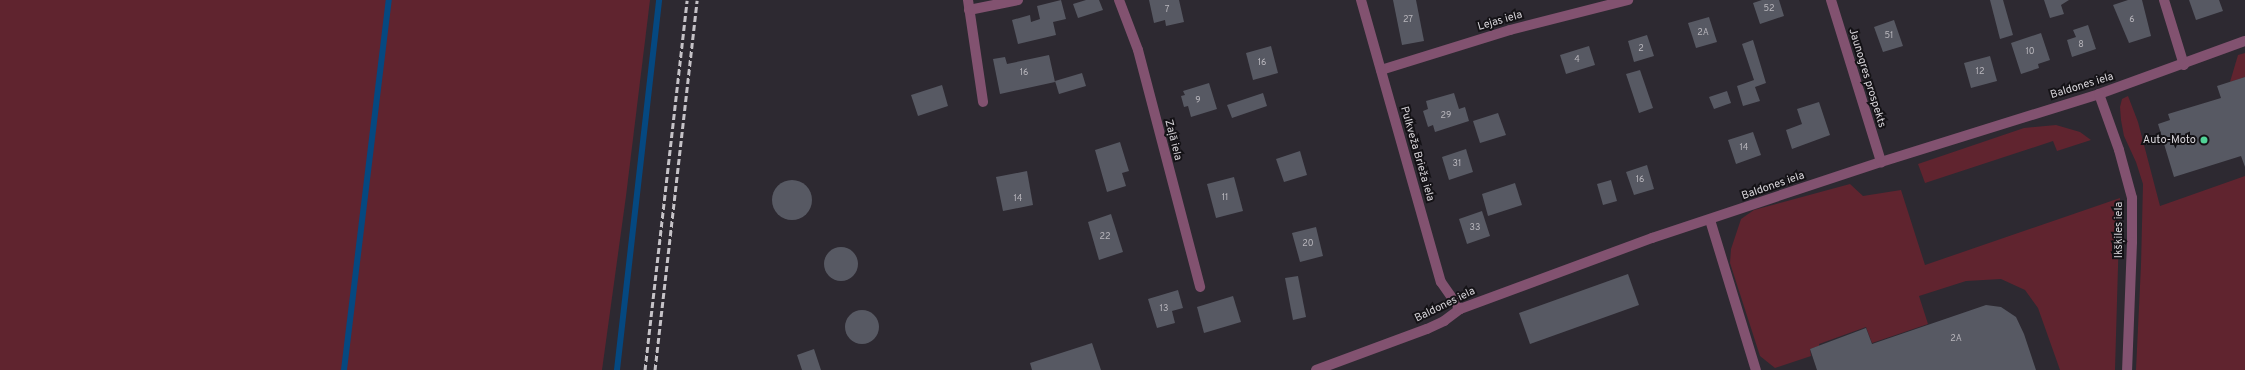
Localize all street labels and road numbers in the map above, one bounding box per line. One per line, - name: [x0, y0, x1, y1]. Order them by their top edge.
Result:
- street label: Lejas iela: [1476, 8, 1524, 34]
- street label: Jaunogres prospekts: [1846, 27, 1888, 129]
- street label: Baldones iela: [2049, 70, 2115, 102]
- street label: Pulkveža Brieža iela: [1397, 105, 1437, 203]
- street label: Zaļā iela: [1162, 118, 1184, 162]
- street label: Baldones iela: [1740, 169, 1806, 203]
- street label: Ikšķiles iela: [2112, 202, 2126, 258]
- street label: Baldones iela: [1413, 285, 1477, 325]

